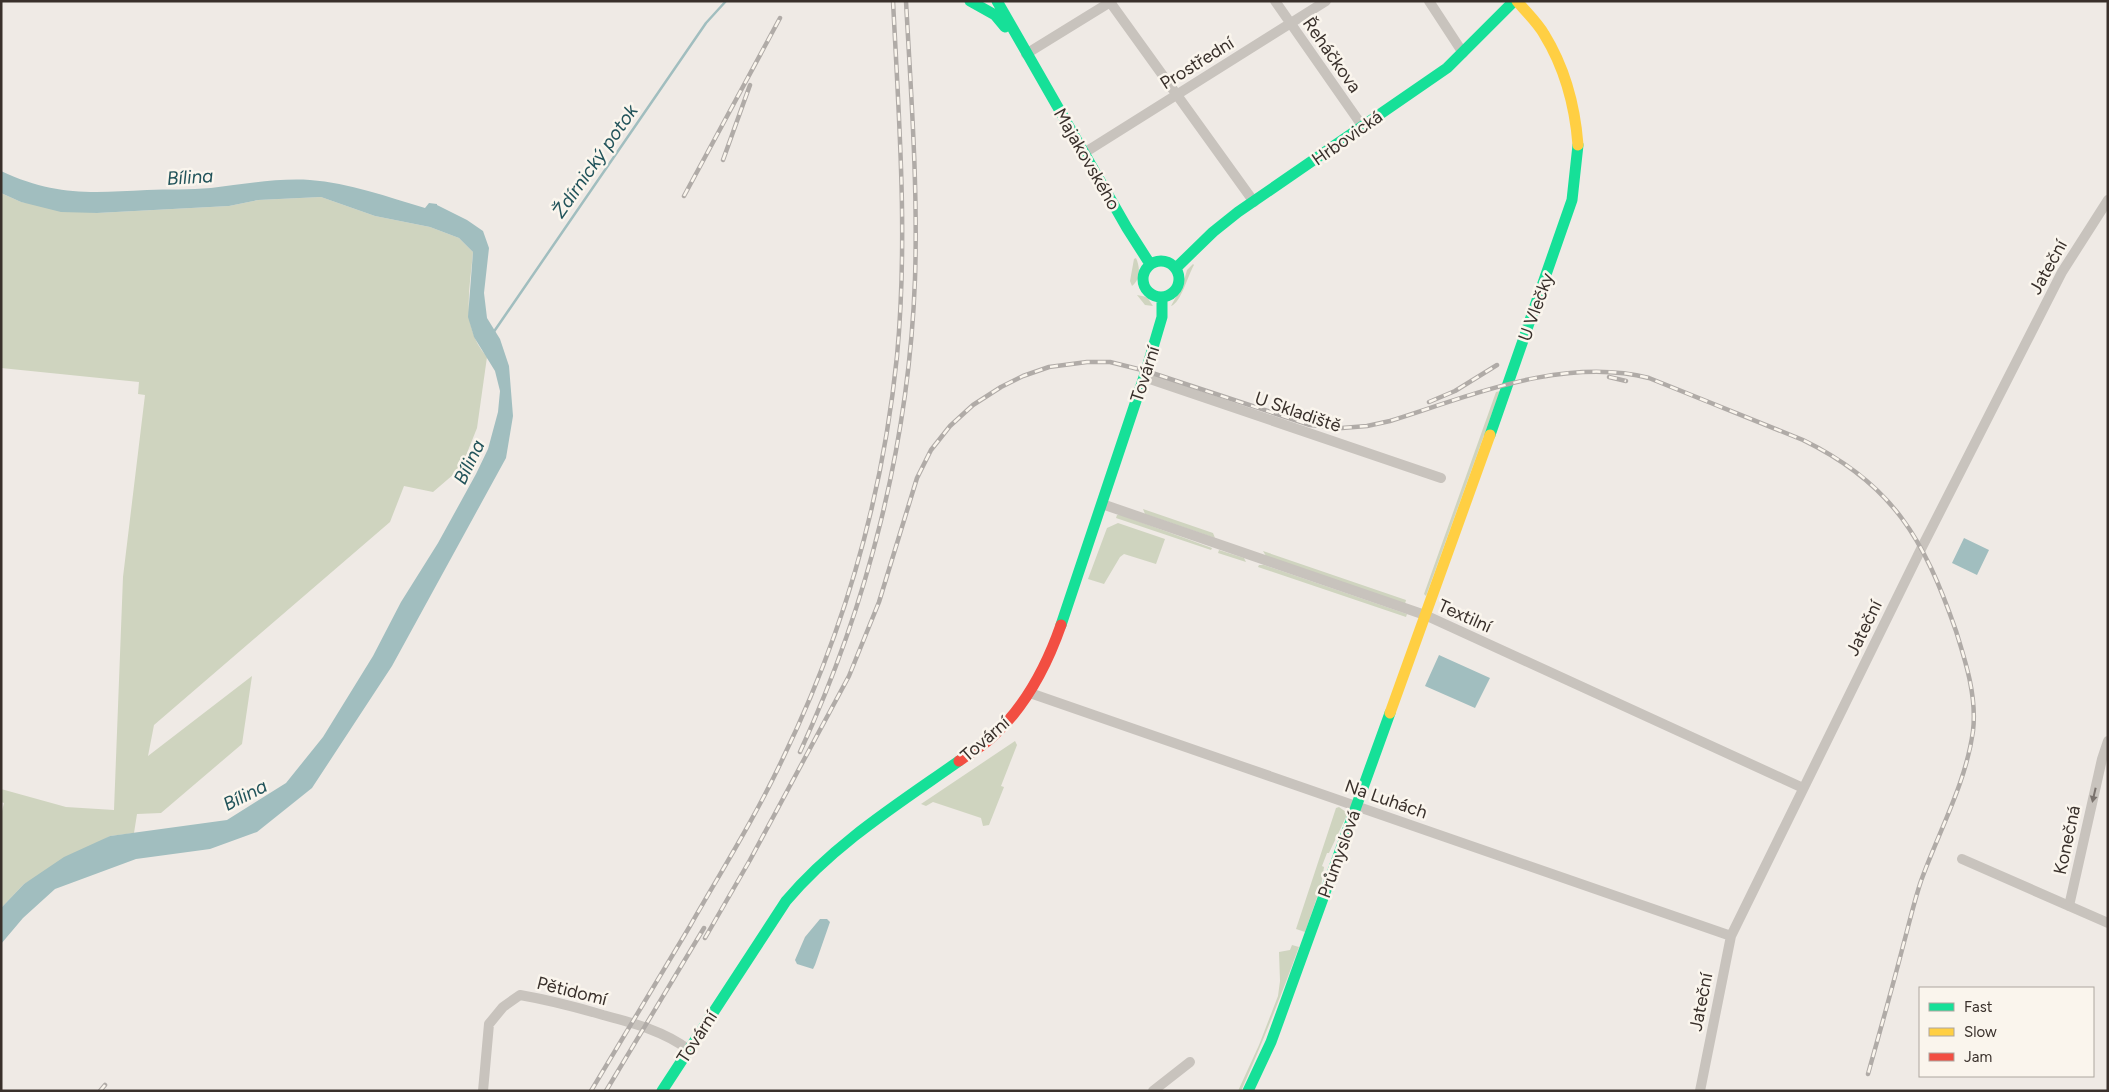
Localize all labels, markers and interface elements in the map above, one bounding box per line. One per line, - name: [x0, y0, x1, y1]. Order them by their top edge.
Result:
- street label: Řeháčkova: [1298, 13, 1366, 97]
- street label: Prostřední: [1156, 31, 1239, 94]
- water label: Ždírnický potok: [547, 99, 643, 222]
- street label: Majakovského: [1049, 104, 1125, 214]
- street label: Hrbovická: [1307, 106, 1387, 170]
- water label: Bílina: [166, 164, 214, 190]
- street label: Jateční: [2024, 235, 2072, 298]
- street label: U Vlečky: [1513, 269, 1559, 344]
- street label: Tovární: [1126, 342, 1165, 405]
- street label: U Skladiště: [1252, 387, 1344, 437]
- water label: Bílina: [448, 436, 490, 488]
- street label: Textilní: [1435, 595, 1496, 638]
- street label: Jateční: [1841, 596, 1887, 659]
- street label: Tovární: [956, 711, 1015, 766]
- water label: Bílina: [219, 774, 271, 816]
- street label: Na Luhách: [1342, 775, 1430, 823]
- one-way arrow: [2089, 787, 2097, 803]
- street label: Konečná: [2049, 803, 2085, 877]
- street label: Průmyslová: [1313, 807, 1365, 901]
- street label: Jateční: [1685, 970, 1718, 1033]
- street label: Pětidomí: [535, 972, 610, 1011]
- legend: [1919, 987, 2094, 1077]
- text: Fast: [1964, 998, 1993, 1016]
- street label: Tovární: [672, 1006, 722, 1067]
- text: Slow: [1964, 1023, 1997, 1041]
- text: Jam: [1964, 1048, 1992, 1066]

